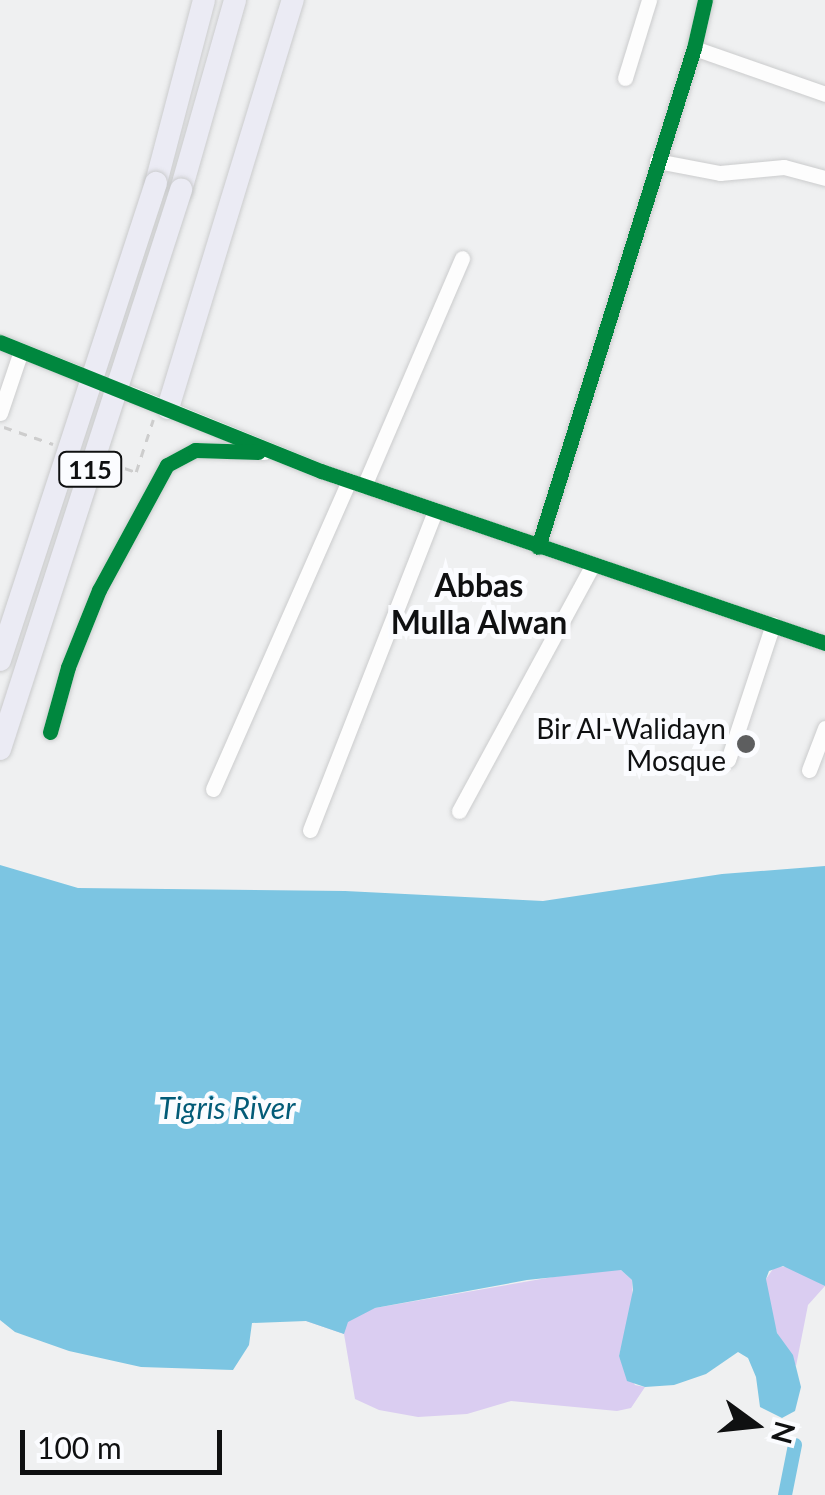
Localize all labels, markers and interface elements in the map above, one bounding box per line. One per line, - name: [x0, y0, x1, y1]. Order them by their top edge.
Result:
- road number: 115: [58, 449, 122, 489]
- district label: Abbas Mulla Alwan: [390, 567, 568, 642]
- place label: Bir Al-Walidayn Mosque: [535, 711, 726, 777]
- marker: Bir Al-Walidayn Mosque: [735, 733, 757, 755]
- water label: Tigris River: [159, 1089, 295, 1125]
- north arrow: [705, 1375, 805, 1475]
- scale bar: [25, 1410, 228, 1472]
- text: N: [765, 1418, 803, 1448]
- text: 100 m: [37, 1429, 122, 1465]

